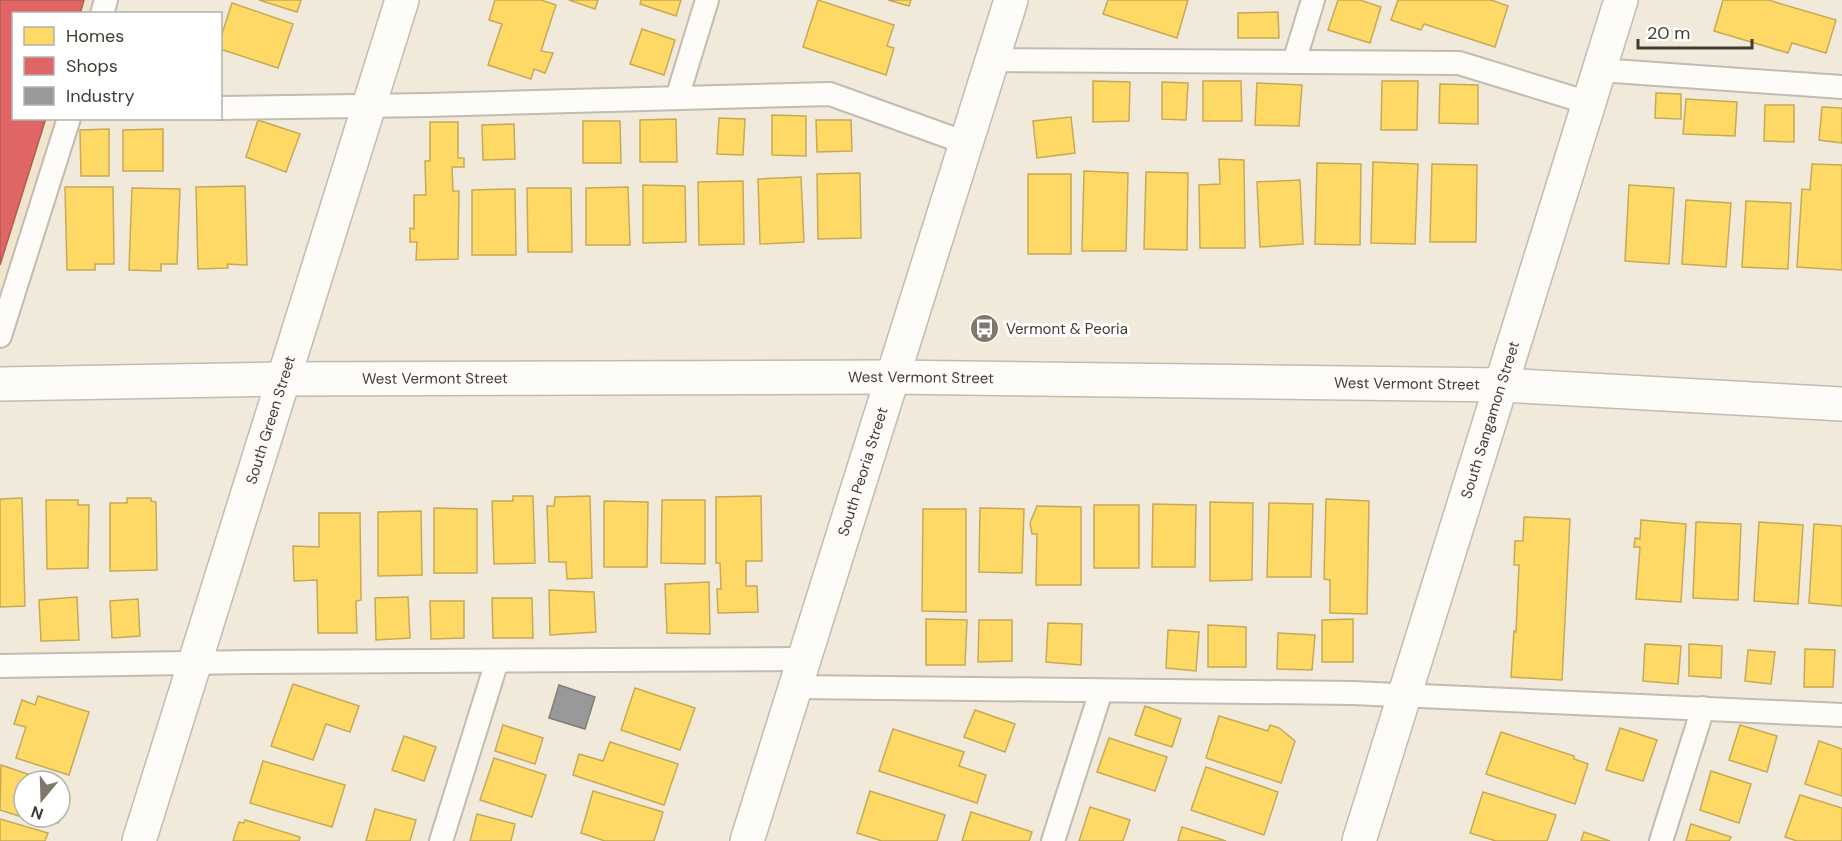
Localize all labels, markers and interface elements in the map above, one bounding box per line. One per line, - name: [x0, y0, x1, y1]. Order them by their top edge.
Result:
- legend: [12, 12, 222, 120]
- scale bar: [1638, 12, 1752, 50]
- text: 20 m: [1647, 21, 1690, 45]
- text: Homes: [66, 24, 124, 48]
- text: Shops: [66, 54, 118, 78]
- text: Industry: [66, 84, 135, 108]
- bus stop icon: Vermont & Peoria: [969, 313, 1001, 345]
- place label: Vermont & Peoria: [1006, 319, 1128, 339]
- street label: South Sangamon Street: [1456, 338, 1524, 501]
- street label: South Green Street: [241, 353, 300, 487]
- street label: West Vermont Street: [848, 367, 994, 388]
- street label: West Vermont Street: [362, 368, 508, 389]
- street label: West Vermont Street: [1334, 373, 1480, 395]
- street label: South Peoria Street: [833, 405, 893, 539]
- north arrow: [12, 769, 72, 829]
- text: N: [28, 801, 46, 825]

